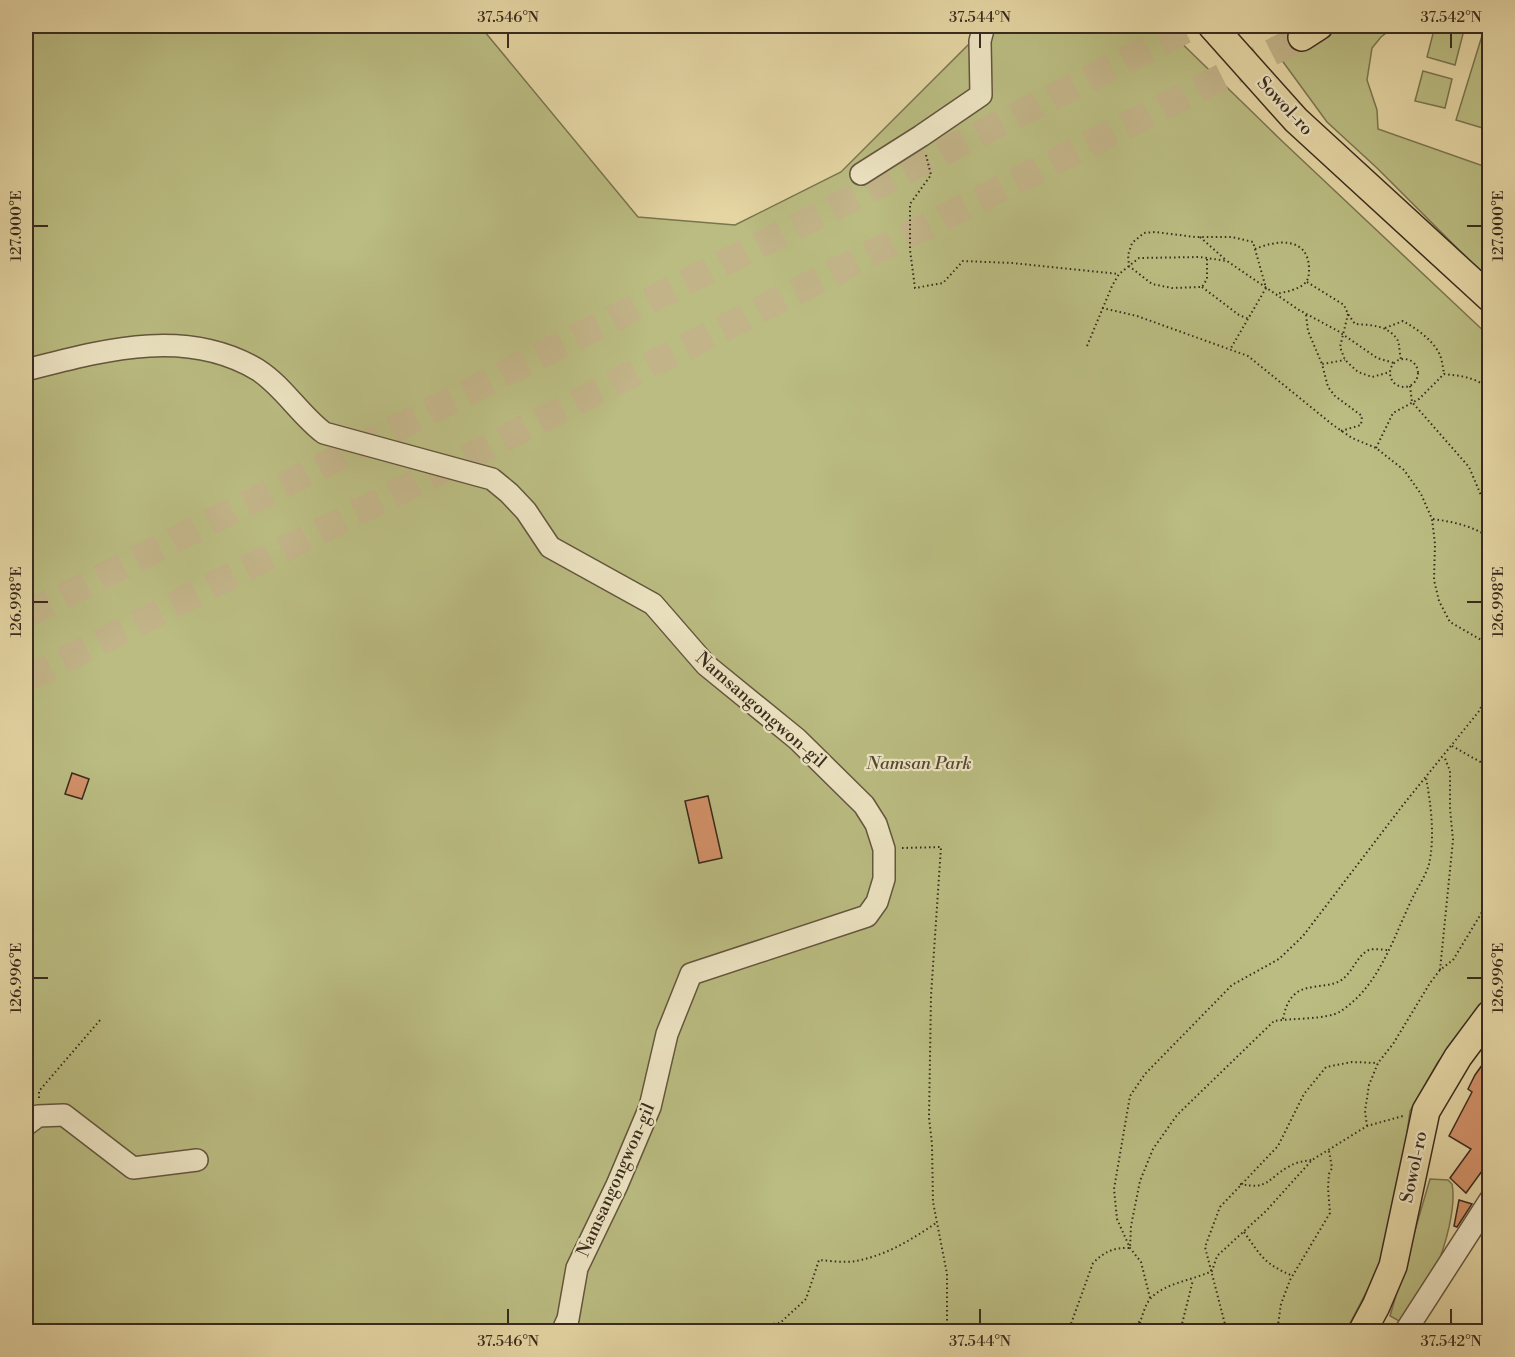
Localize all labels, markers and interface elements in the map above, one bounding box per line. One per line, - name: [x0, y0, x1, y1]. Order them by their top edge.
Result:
- text: 37.546°N: [477, 8, 539, 27]
- text: 37.544°N: [949, 8, 1011, 27]
- text: 37.542°N: [1420, 8, 1482, 27]
- street label: Sowol-ro: [1252, 72, 1318, 140]
- text: 127.000°E: [7, 190, 26, 262]
- text: 127.000°E: [1489, 190, 1508, 262]
- text: 126.998°E: [7, 567, 26, 637]
- text: 126.998°E: [1489, 567, 1508, 637]
- street label: Namsangongwon-gil: [691, 647, 832, 774]
- park label: Namsan Park: [865, 752, 972, 775]
- text: 126.996°E: [7, 943, 26, 1013]
- text: 126.996°E: [1489, 943, 1508, 1013]
- street label: Namsangongwon-gil: [572, 1099, 661, 1260]
- street label: Sowol-ro: [1395, 1129, 1433, 1205]
- text: 37.546°N: [477, 1332, 539, 1351]
- text: 37.544°N: [949, 1332, 1011, 1351]
- text: 37.542°N: [1420, 1332, 1482, 1351]

